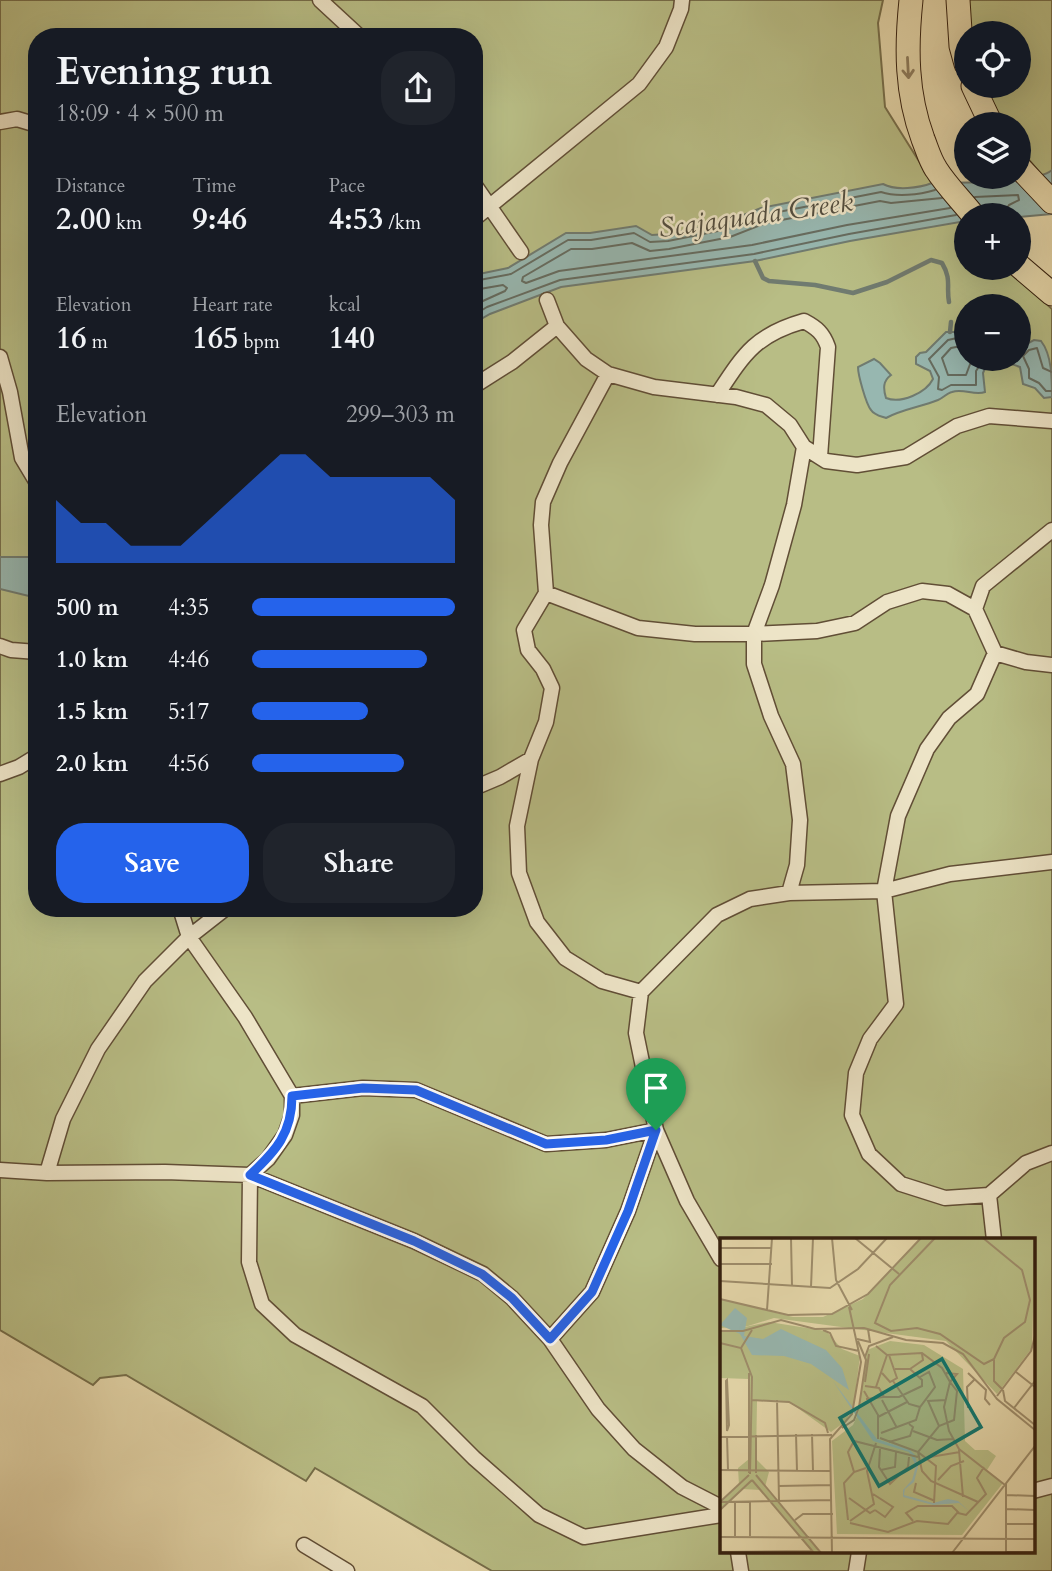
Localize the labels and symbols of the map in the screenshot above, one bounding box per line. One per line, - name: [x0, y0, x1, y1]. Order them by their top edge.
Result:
- one-way arrow: [902, 56, 915, 79]
- water label: Scajaquada Creek: [656, 183, 856, 247]
- pin: [626, 1058, 686, 1130]
- inset map: [720, 1238, 1034, 1554]

